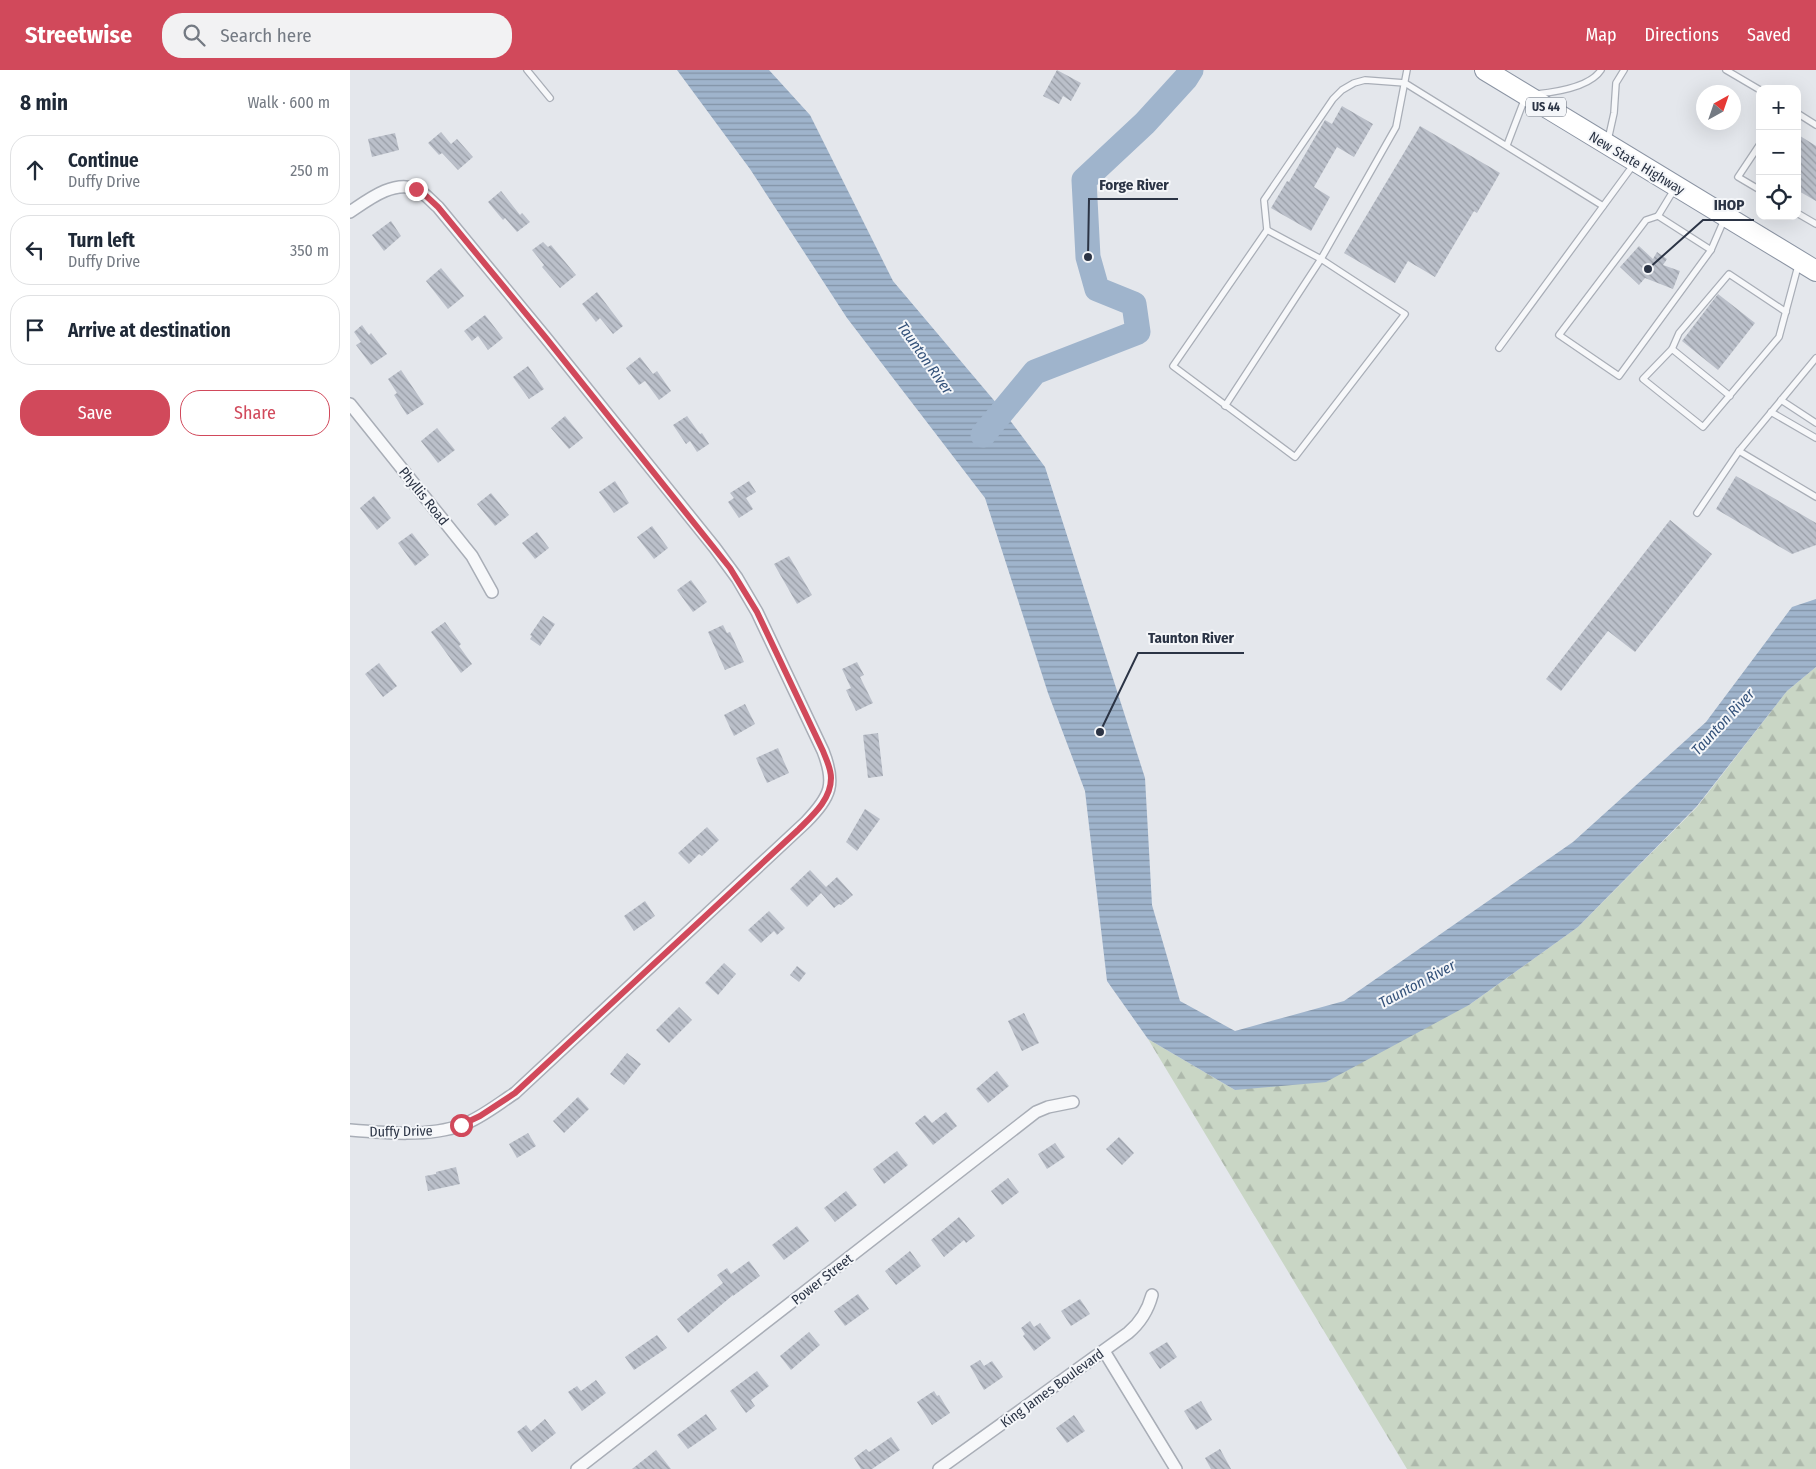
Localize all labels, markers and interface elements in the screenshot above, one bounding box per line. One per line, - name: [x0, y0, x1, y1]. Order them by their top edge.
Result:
- search box: [162, 13, 512, 58]
- text: Streetwise: [25, 21, 132, 49]
- icon: search: [180, 21, 208, 49]
- text: Search here: [220, 24, 312, 47]
- text: Map: [1585, 24, 1617, 46]
- text: Directions: [1645, 24, 1719, 46]
- text: Saved: [1747, 24, 1791, 46]
- north arrow: [1696, 85, 1741, 130]
- map controls: [1756, 85, 1801, 220]
- button: +: [1756, 85, 1801, 130]
- text: 8 min: [20, 90, 68, 116]
- text: Walk · 600 m: [248, 93, 330, 112]
- road number: US 44: [1526, 98, 1566, 116]
- street label: New State Highway: [1586, 128, 1688, 199]
- button: −: [1756, 130, 1801, 175]
- text: Continue: [68, 149, 139, 172]
- icon: ahead: [21, 156, 49, 184]
- text: 250 m: [290, 161, 329, 180]
- callout: Forge River: [1089, 169, 1178, 199]
- text: Duffy Drive: [68, 172, 140, 191]
- button: locate: [1756, 175, 1801, 220]
- text: Forge River: [1099, 176, 1169, 194]
- route end: [405, 178, 428, 201]
- callout: IHOP: [1703, 190, 1754, 220]
- text: IHOP: [1714, 196, 1744, 214]
- text: Turn left: [68, 229, 135, 252]
- icon: left: [21, 236, 49, 264]
- text: 350 m: [290, 241, 329, 260]
- text: Duffy Drive: [68, 252, 140, 271]
- icon: arrive: [21, 316, 49, 344]
- water label: Taunton River: [894, 318, 957, 398]
- text: Arrive at destination: [68, 319, 231, 342]
- button: Save: [20, 390, 170, 436]
- button: Share: [180, 390, 330, 436]
- street label: Phyllis Road: [395, 464, 452, 529]
- callout: Taunton River: [1138, 623, 1244, 653]
- text: Taunton River: [1148, 629, 1235, 647]
- water label: Taunton River: [1688, 685, 1759, 759]
- water label: Taunton River: [1376, 956, 1459, 1012]
- route start: [450, 1114, 473, 1137]
- street label: Duffy Drive: [369, 1122, 433, 1141]
- street label: Power Street: [788, 1250, 857, 1309]
- street label: King James Boulevard: [997, 1345, 1107, 1432]

